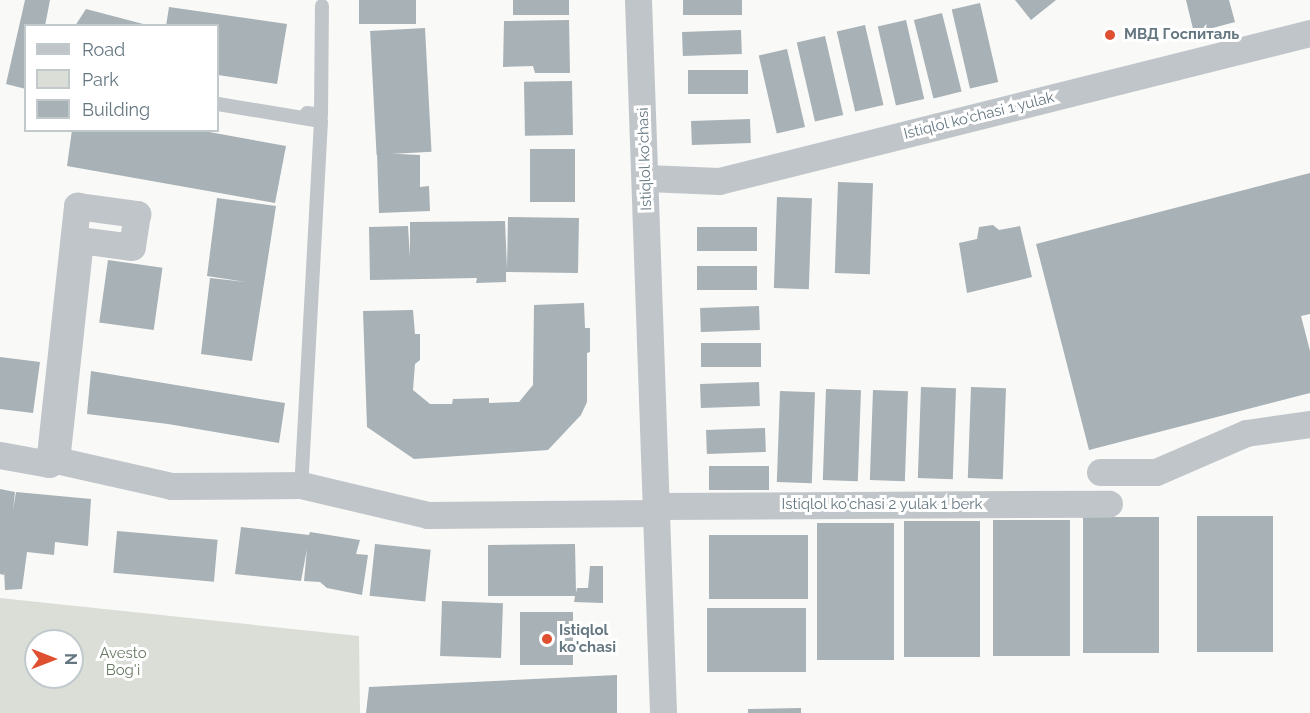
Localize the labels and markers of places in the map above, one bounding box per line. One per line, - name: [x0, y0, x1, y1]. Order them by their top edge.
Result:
- marker: МВД Госпиталь: [1101, 26, 1119, 44]
- place label: МВД Госпиталь: [1124, 26, 1239, 44]
- place label: Istiqlol ko'chasi: [559, 621, 616, 656]
- marker: Istiqlol ko'chasi: [540, 632, 554, 646]

